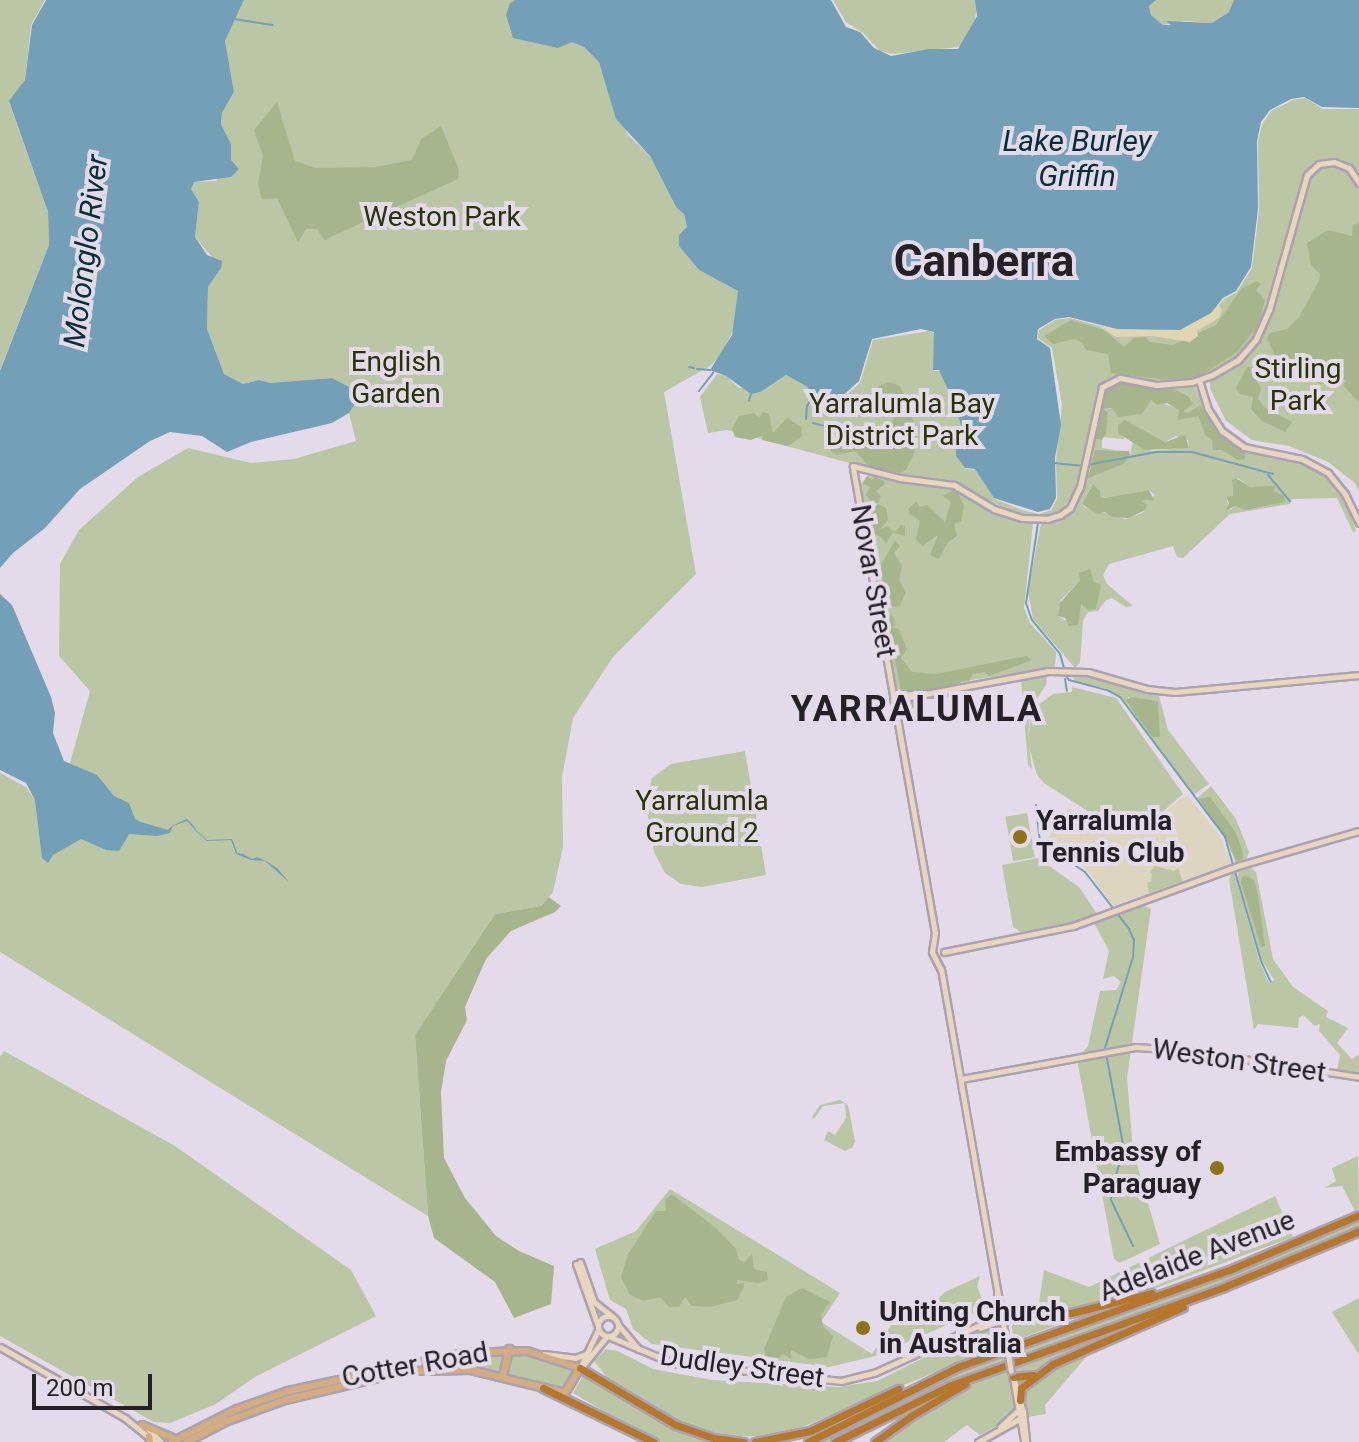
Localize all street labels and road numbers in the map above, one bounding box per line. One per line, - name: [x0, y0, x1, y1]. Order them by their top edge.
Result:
- street label: Novar Street: [843, 502, 903, 660]
- street label: Weston Street: [1150, 1032, 1328, 1090]
- street label: Adelaide Avenue: [1094, 1203, 1300, 1309]
- street label: Cotter Road: [339, 1336, 491, 1394]
- street label: Dudley Street: [658, 1339, 826, 1395]

